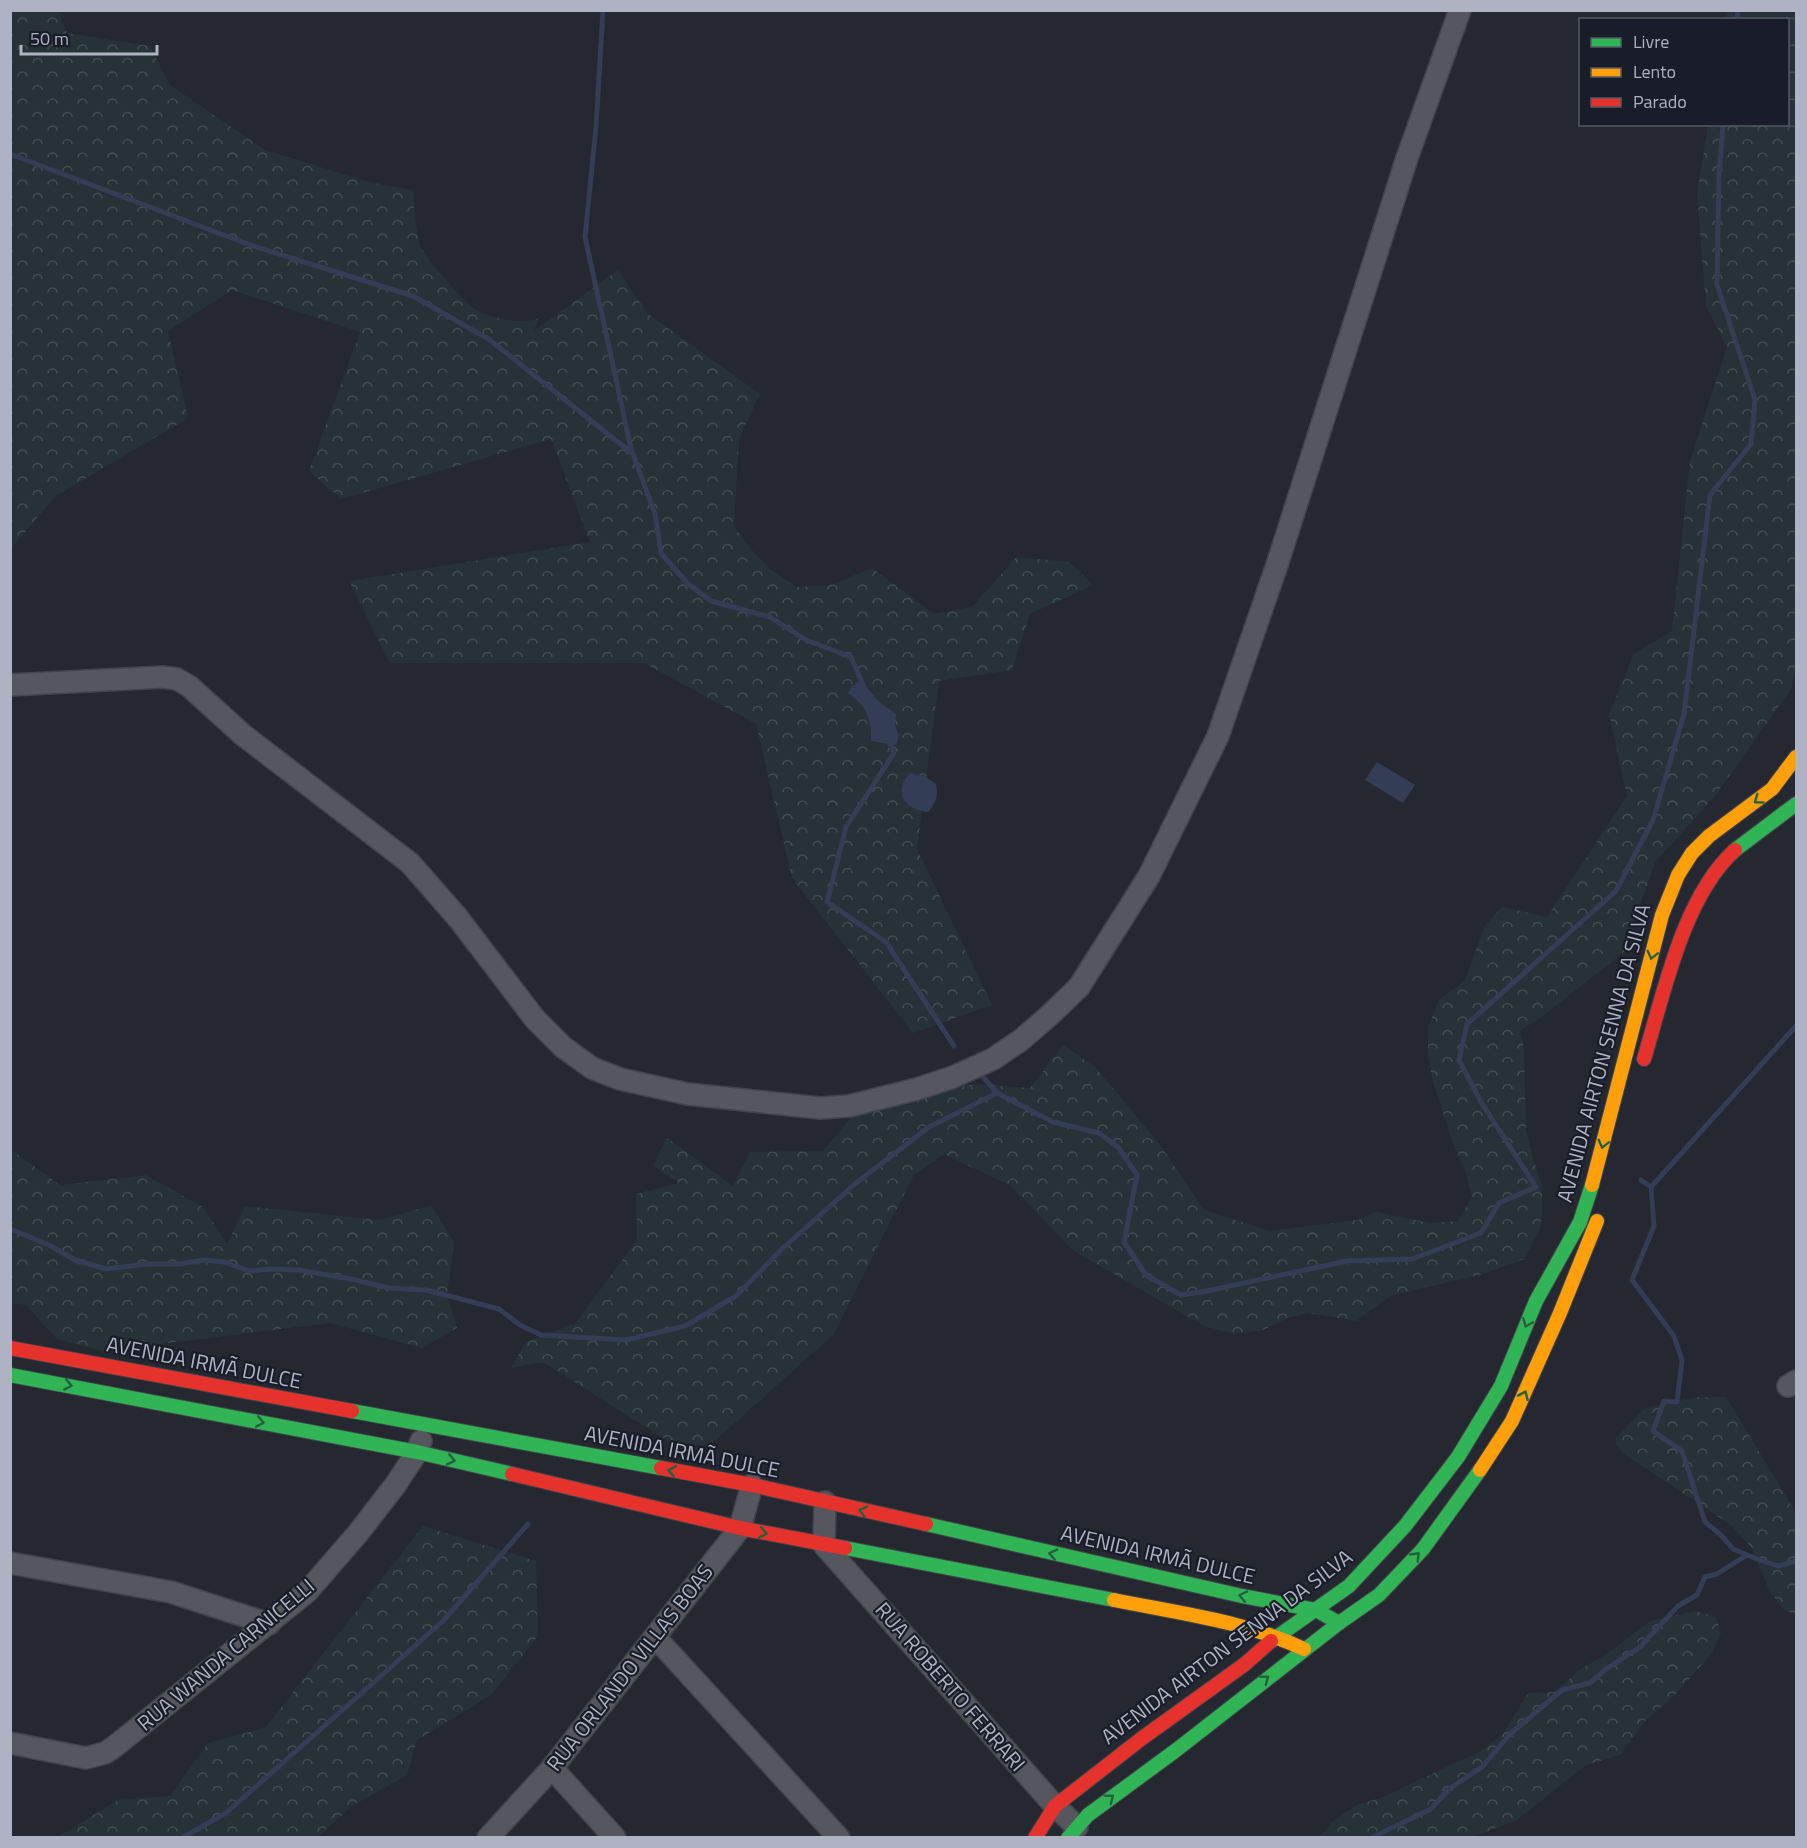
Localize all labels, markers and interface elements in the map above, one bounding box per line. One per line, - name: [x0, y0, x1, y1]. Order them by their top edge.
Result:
- scale bar: [21, 18, 158, 56]
- legend: [1579, 18, 1789, 126]
- text: 50 m: [30, 25, 69, 52]
- text: Livre: [1633, 28, 1669, 55]
- text: Lento: [1633, 58, 1676, 85]
- text: Parado: [1633, 88, 1687, 115]
- one-way arrow: [1753, 793, 1764, 804]
- street label: AVENIDA AIRTON SENNA DA SILVA: [1548, 900, 1658, 1205]
- one-way arrow: [1646, 950, 1659, 960]
- one-way arrow: [1598, 1138, 1610, 1149]
- one-way arrow: [1523, 1316, 1535, 1327]
- street label: AVENIDA IRMÃ DULCE: [104, 1327, 305, 1397]
- one-way arrow: [63, 1379, 73, 1391]
- one-way arrow: [1517, 1390, 1529, 1401]
- one-way arrow: [254, 1415, 264, 1428]
- street label: AVENIDA IRMÃ DULCE: [582, 1416, 783, 1486]
- one-way arrow: [446, 1453, 456, 1466]
- one-way arrow: [667, 1465, 677, 1478]
- one-way arrow: [858, 1505, 868, 1518]
- street label: AVENIDA IRMÃ DULCE: [1058, 1516, 1258, 1592]
- one-way arrow: [758, 1526, 768, 1539]
- street label: AVENIDA AIRTON SENNA DA SILVA: [1094, 1541, 1359, 1752]
- one-way arrow: [1048, 1548, 1058, 1561]
- one-way arrow: [1408, 1553, 1419, 1564]
- street label: RUA ORLANDO VILLAS BOAS: [538, 1557, 720, 1778]
- street label: RUA WANDA CARNICELLI: [130, 1570, 321, 1738]
- one-way arrow: [1239, 1591, 1249, 1604]
- street label: RUA ROBERTO FERRARI: [868, 1594, 1034, 1778]
- one-way arrow: [1258, 1676, 1269, 1687]
- one-way arrow: [1104, 1794, 1115, 1805]

